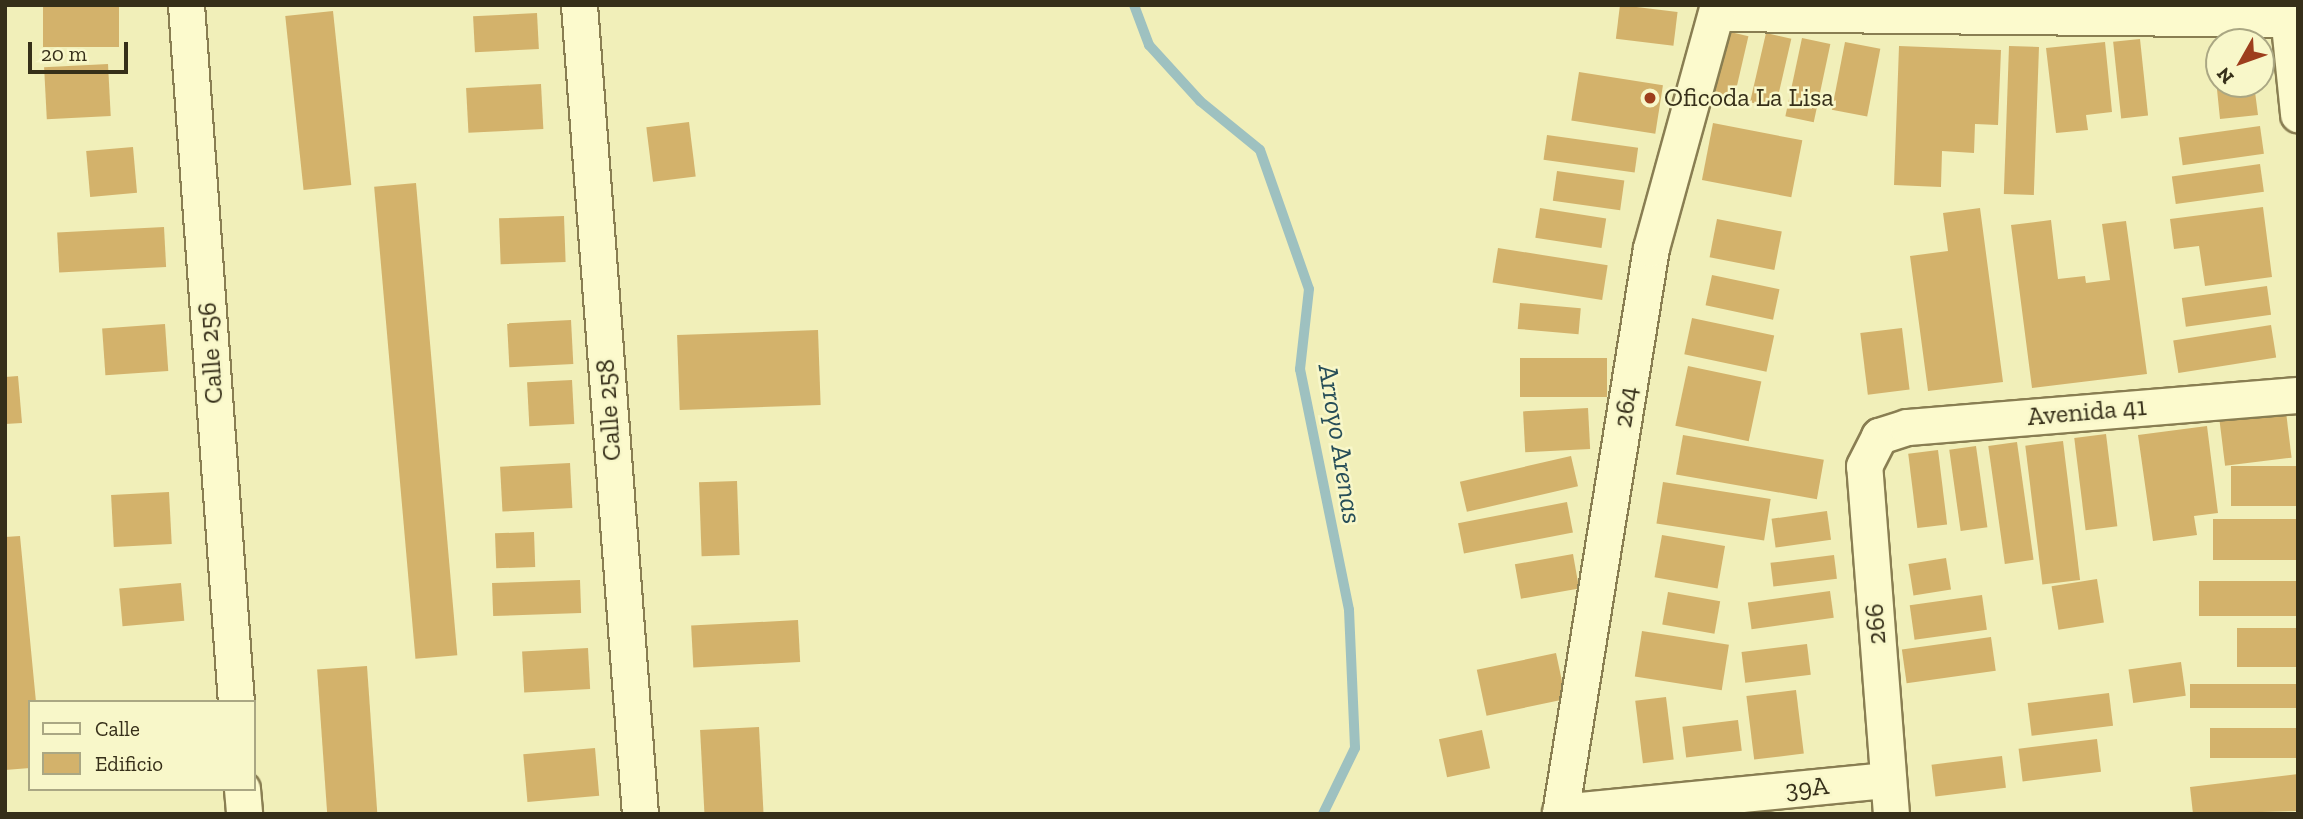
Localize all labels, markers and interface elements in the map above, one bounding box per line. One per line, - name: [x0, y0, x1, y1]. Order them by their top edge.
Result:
- scale bar: [32, 28, 131, 72]
- north arrow: [2205, 28, 2275, 98]
- text: 20 m: [41, 41, 87, 66]
- text: N: [2212, 63, 2239, 88]
- place label: Oficoda La Lisa: [1664, 82, 1834, 114]
- marker: Oficoda La Lisa: [1642, 90, 1658, 106]
- street label: Calle 256: [192, 301, 230, 405]
- street label: Calle 258: [590, 358, 628, 462]
- water label: Arroyo Arenas: [1311, 361, 1369, 527]
- street label: 264: [1607, 384, 1645, 430]
- street label: Avenida 41: [2026, 391, 2148, 433]
- street label: 266: [1859, 602, 1893, 646]
- legend: [28, 700, 256, 791]
- text: Calle: [95, 716, 140, 741]
- text: Edificio: [95, 751, 163, 776]
- street label: 39A: [1784, 770, 1830, 806]

